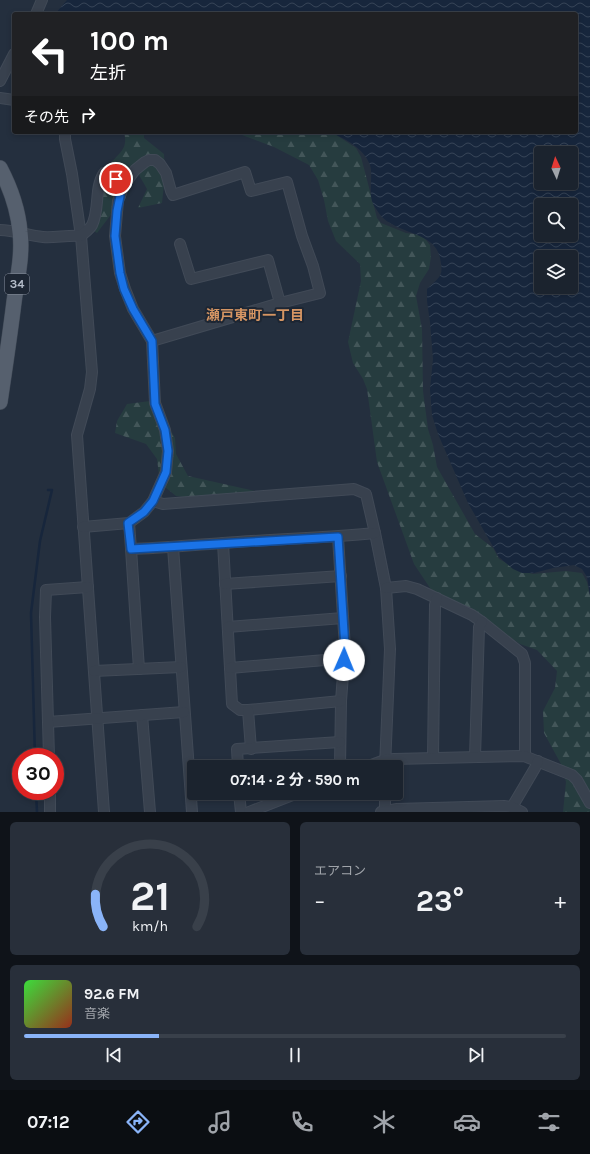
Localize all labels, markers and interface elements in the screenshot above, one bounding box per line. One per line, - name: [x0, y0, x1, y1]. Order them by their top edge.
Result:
- text: 100 m: [90, 24, 169, 57]
- icon: left: [24, 28, 76, 80]
- text: 左折: [90, 62, 126, 84]
- icon: right: [77, 104, 99, 126]
- text: その先: [24, 108, 69, 126]
- north arrow: [534, 146, 578, 190]
- map controls: [534, 146, 578, 294]
- pin: [99, 162, 133, 196]
- icon: arrive: [105, 168, 127, 190]
- button: search: [534, 198, 578, 242]
- button: layers: [534, 250, 578, 294]
- road number: 34: [5, 274, 29, 294]
- district label: 瀬戸東町一丁目: [206, 307, 304, 324]
- position arrow: [323, 639, 365, 681]
- speed limit sign: 30: [12, 748, 64, 800]
- text: 07:14 · 2 分 · 590 m: [230, 771, 360, 789]
- text: エアコン: [314, 863, 366, 878]
- text: 21: [130, 871, 170, 919]
- text: 23°: [416, 883, 464, 919]
- text: −: [314, 888, 326, 914]
- text: +: [554, 888, 566, 914]
- text: km/h: [132, 917, 168, 934]
- text: 92.6 FM: [84, 985, 140, 1003]
- text: 音楽: [84, 1006, 110, 1021]
- icon: previous: [103, 1044, 125, 1066]
- icon: pause: [284, 1044, 306, 1066]
- icon: next: [465, 1044, 487, 1066]
- icon: directions: [124, 1108, 152, 1136]
- icon: music: [206, 1108, 234, 1136]
- icon: phone: [288, 1108, 316, 1136]
- icon: climate: [370, 1108, 398, 1136]
- icon: car: [453, 1108, 481, 1136]
- icon: filters: [535, 1108, 563, 1136]
- text: 07:12: [27, 1111, 70, 1133]

